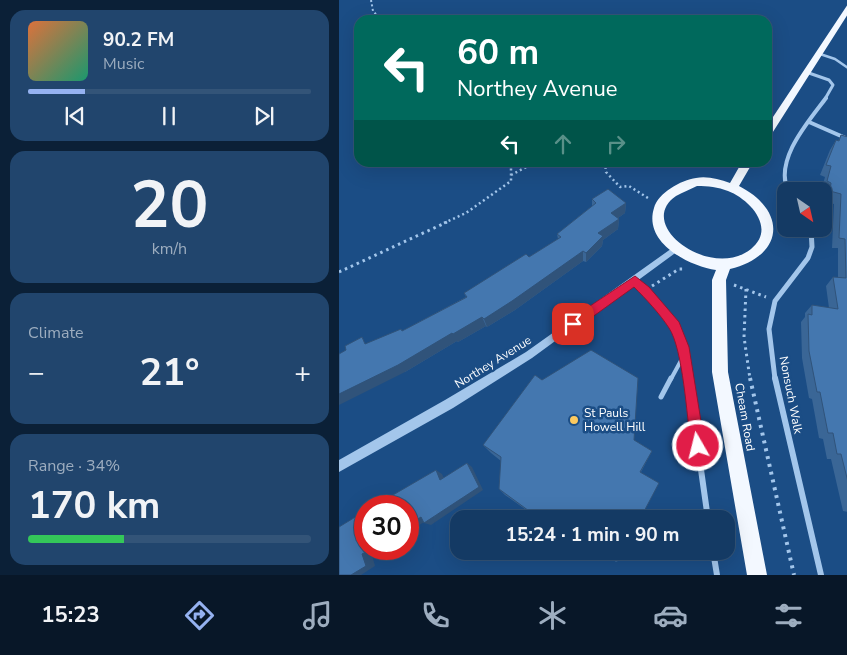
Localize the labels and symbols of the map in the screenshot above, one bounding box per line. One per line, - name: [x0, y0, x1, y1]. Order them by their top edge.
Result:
- north arrow: [777, 182, 831, 238]
- pin: [552, 303, 594, 345]
- street label: Northey Avenue: [452, 332, 534, 392]
- street label: Nonsuch Walk: [776, 355, 807, 436]
- street label: Cheam Road: [731, 382, 759, 452]
- place label: St Pauls Howell Hill: [584, 405, 646, 435]
- marker: St Pauls Howell Hill: [568, 414, 580, 426]
- position arrow: [671, 419, 723, 471]
- speed limit sign: 30: [354, 495, 419, 560]

